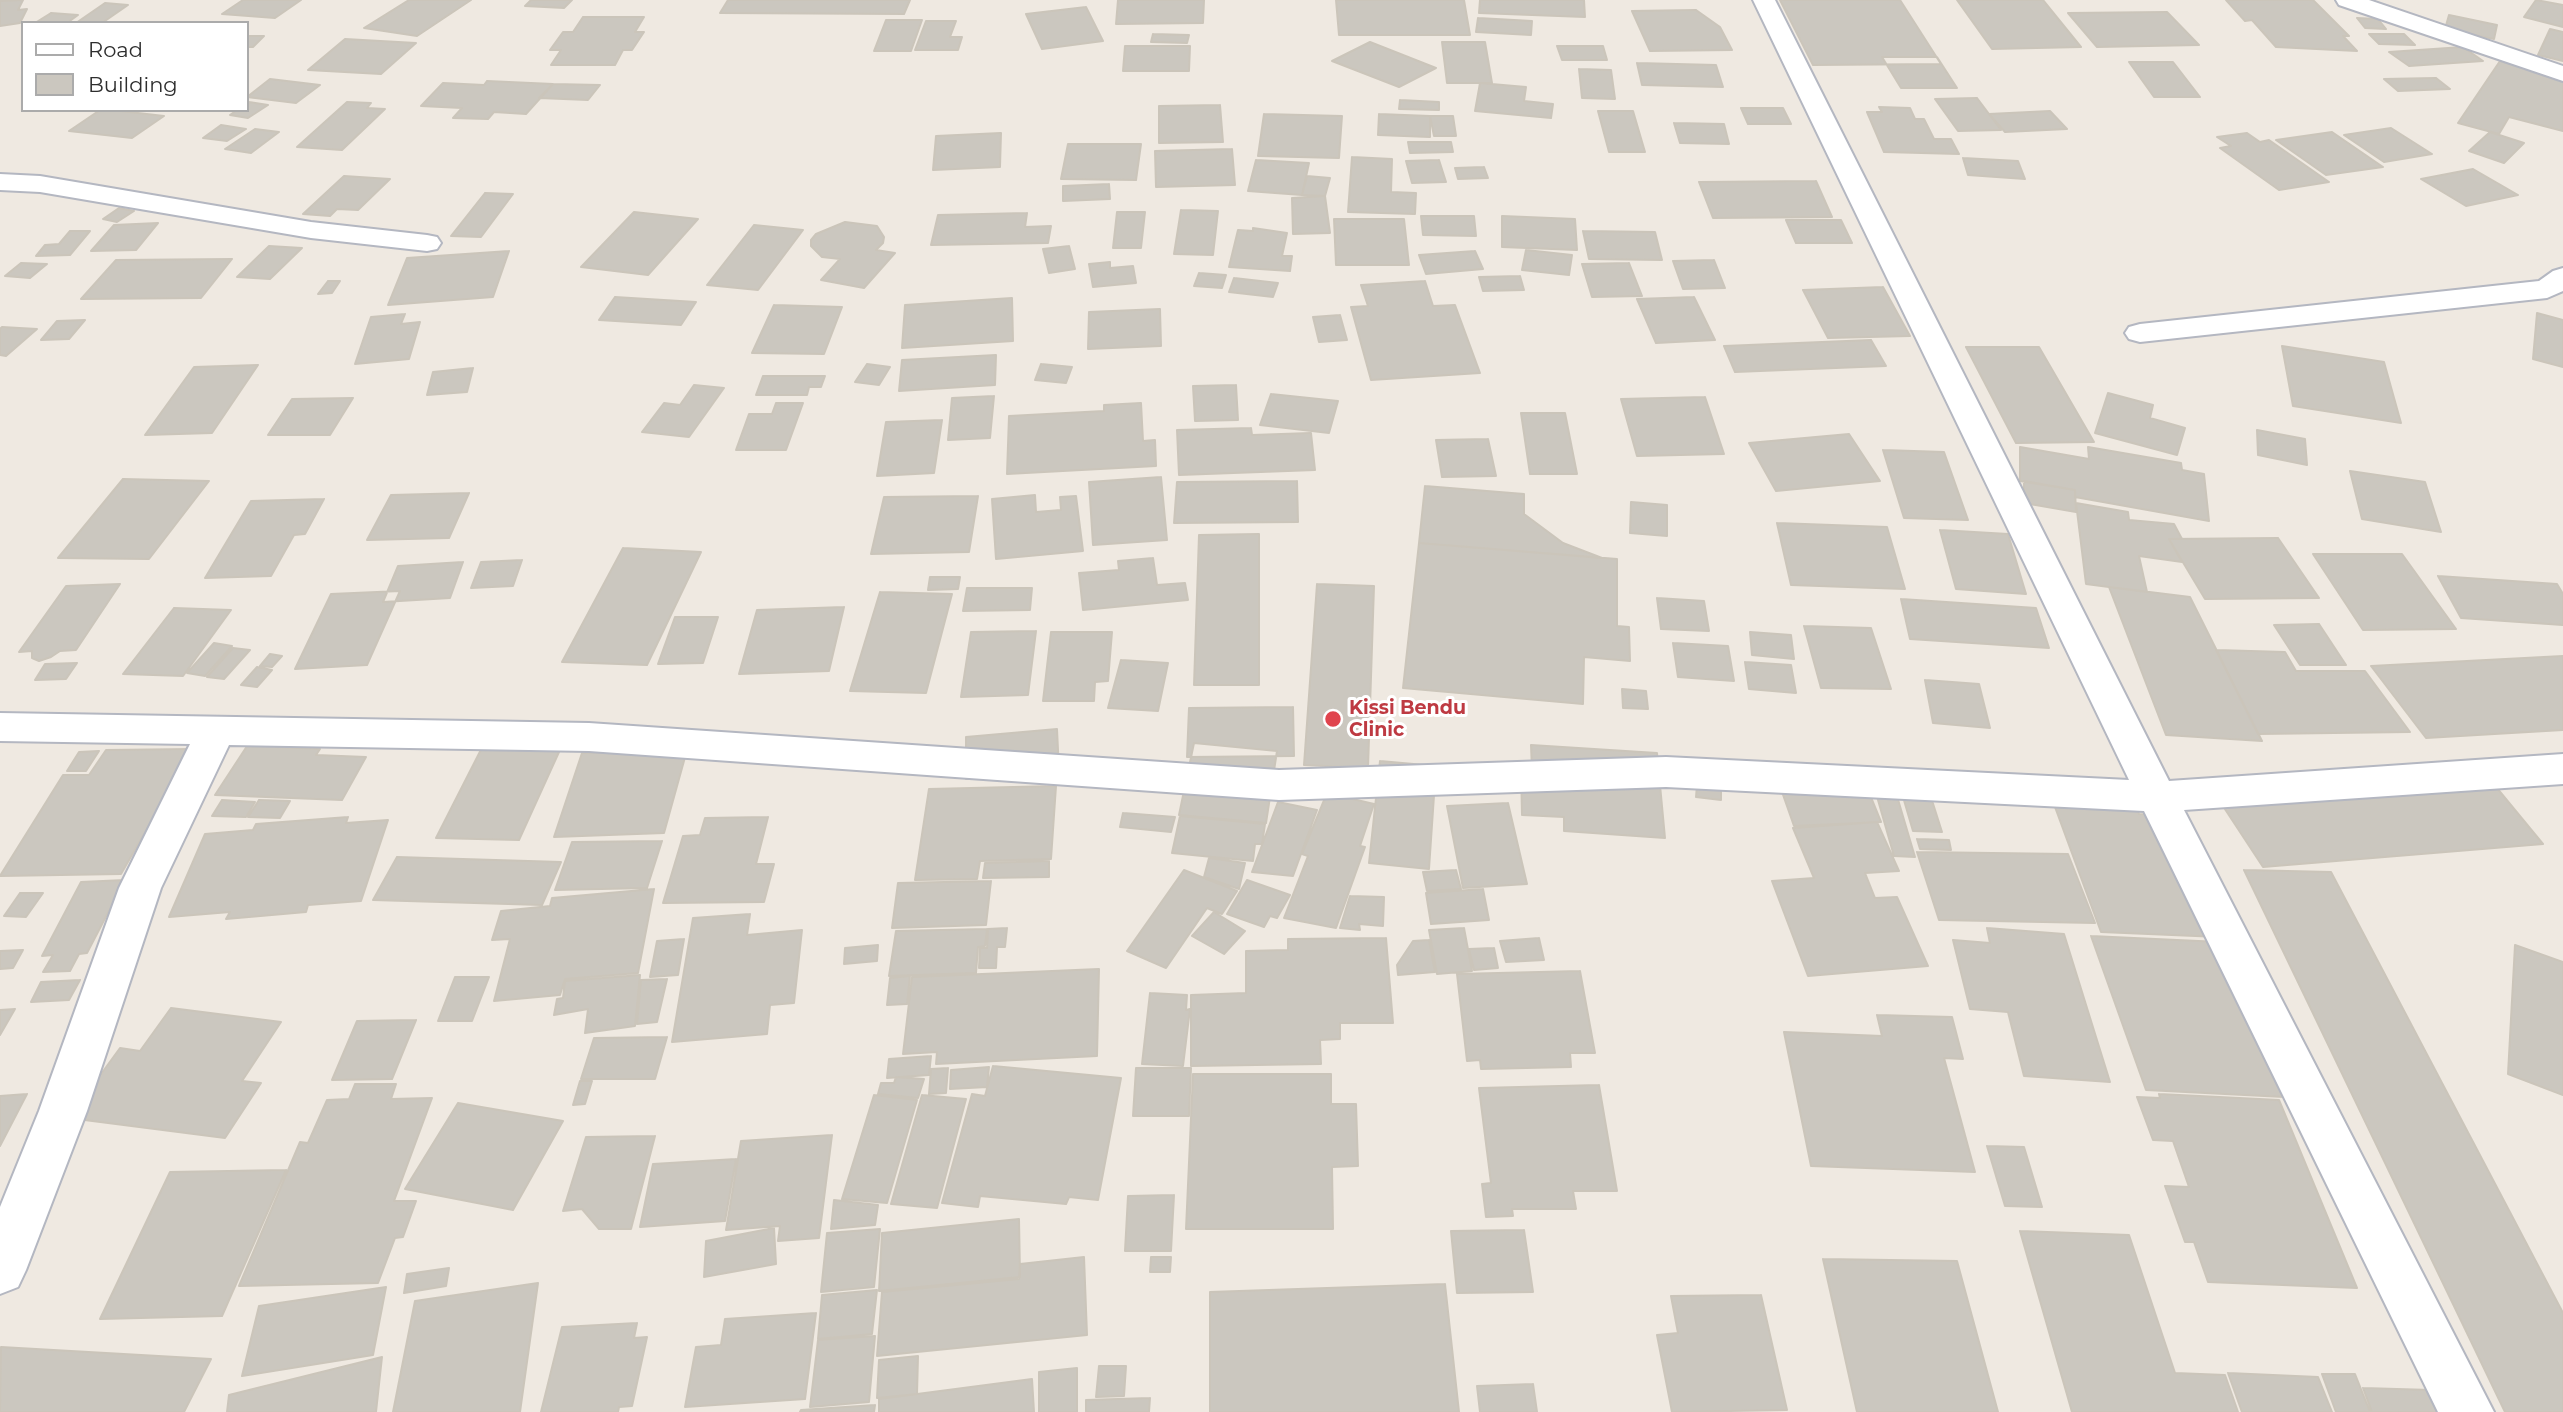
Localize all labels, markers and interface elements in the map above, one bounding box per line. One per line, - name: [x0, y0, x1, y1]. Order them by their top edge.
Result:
- legend: [21, 21, 248, 112]
- text: Road: [88, 37, 143, 62]
- text: Building: [88, 72, 178, 97]
- place label: Kissi Bendu Clinic: [1349, 697, 1466, 741]
- marker: Kissi Bendu Clinic: [1323, 709, 1343, 729]

